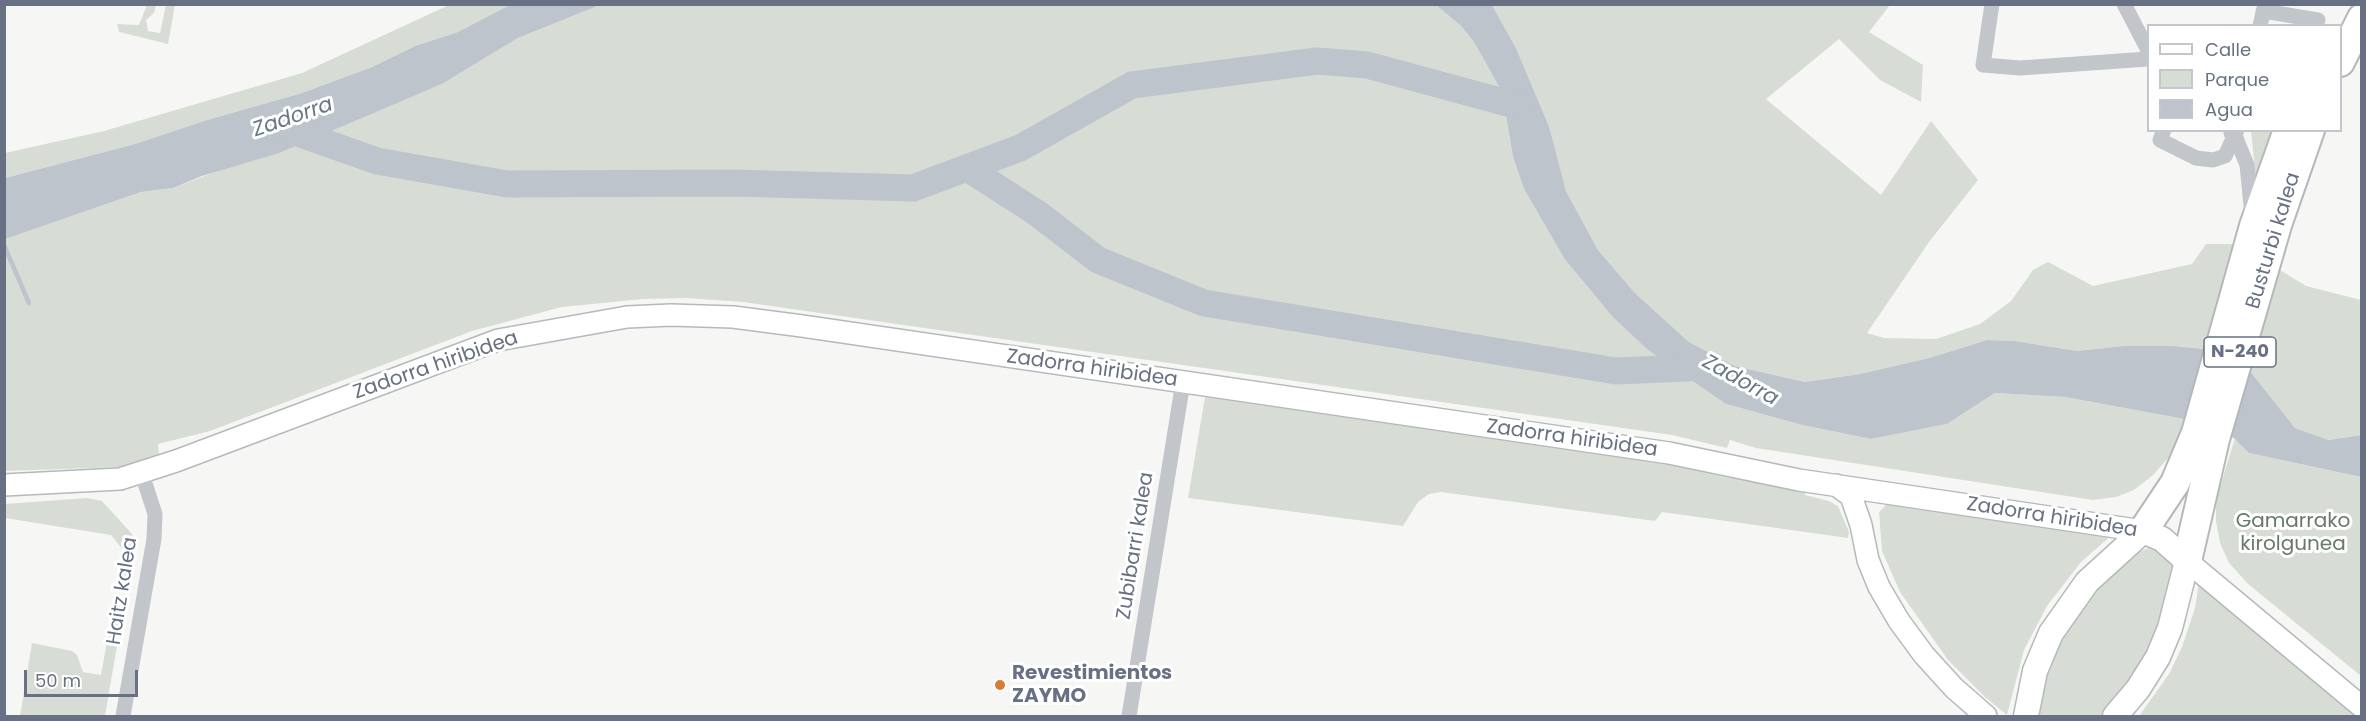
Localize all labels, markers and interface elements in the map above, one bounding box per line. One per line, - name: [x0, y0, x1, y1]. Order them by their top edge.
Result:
- legend: [2147, 24, 2342, 132]
- text: Calle: [2205, 37, 2251, 62]
- text: Parque: [2205, 67, 2269, 92]
- water label: Zadorra: [250, 93, 336, 143]
- text: Agua: [2205, 97, 2253, 122]
- street label: Busturbi kalea: [2242, 170, 2306, 312]
- street label: Zadorra hiribidea: [351, 327, 521, 405]
- road number: N-240: [2204, 337, 2276, 367]
- street label: Zadorra hiribidea: [1005, 345, 1179, 393]
- water label: Zadorra: [1698, 350, 1782, 412]
- street label: Zadorra hiribidea: [1485, 415, 1659, 463]
- street label: Zubibarri kalea: [1112, 471, 1160, 621]
- street label: Zadorra hiribidea: [1965, 493, 2139, 543]
- park label: Gamarrako kirolgunea: [2236, 510, 2350, 557]
- street label: Haitz kalea: [103, 535, 143, 647]
- scale bar: [27, 658, 141, 696]
- place label: Revestimientos ZAYMO: [1012, 662, 1172, 709]
- text: 50 m: [35, 668, 81, 693]
- marker: Revestimientos ZAYMO: [993, 678, 1007, 692]

